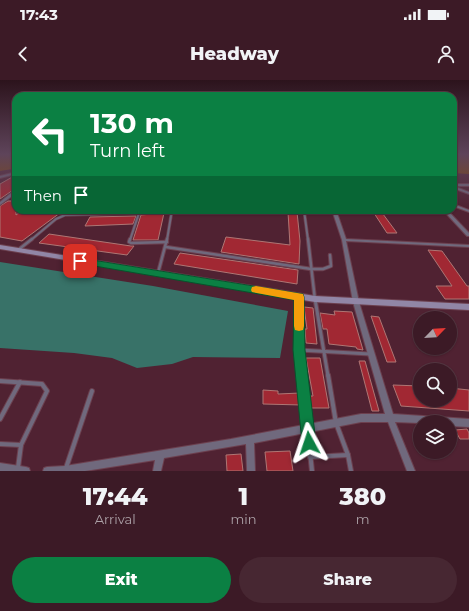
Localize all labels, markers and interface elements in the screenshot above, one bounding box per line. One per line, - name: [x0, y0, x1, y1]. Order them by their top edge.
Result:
- text: 17:43: [20, 5, 58, 24]
- icon: back: [12, 43, 34, 65]
- text: Headway: [190, 43, 279, 65]
- icon: person: [435, 43, 457, 65]
- text: 130 m: [90, 106, 174, 140]
- icon: left: [24, 108, 76, 160]
- text: Turn left: [90, 140, 165, 162]
- icon: arrive: [70, 184, 92, 206]
- text: Then: [24, 186, 62, 205]
- pin: [63, 244, 97, 278]
- icon: arrive: [69, 250, 91, 272]
- north arrow: [413, 311, 457, 355]
- map controls: [413, 311, 457, 459]
- button: search: [413, 363, 457, 407]
- button: layers: [413, 415, 457, 459]
- position arrow: [288, 422, 330, 464]
- text: 17:44: [83, 482, 148, 511]
- text: 1: [239, 482, 248, 511]
- text: 380: [339, 482, 386, 511]
- text: Arrival: [95, 511, 136, 527]
- text: min: [230, 511, 256, 527]
- text: m: [356, 511, 370, 527]
- button: Exit: [12, 557, 231, 603]
- button: Share: [239, 557, 457, 603]

